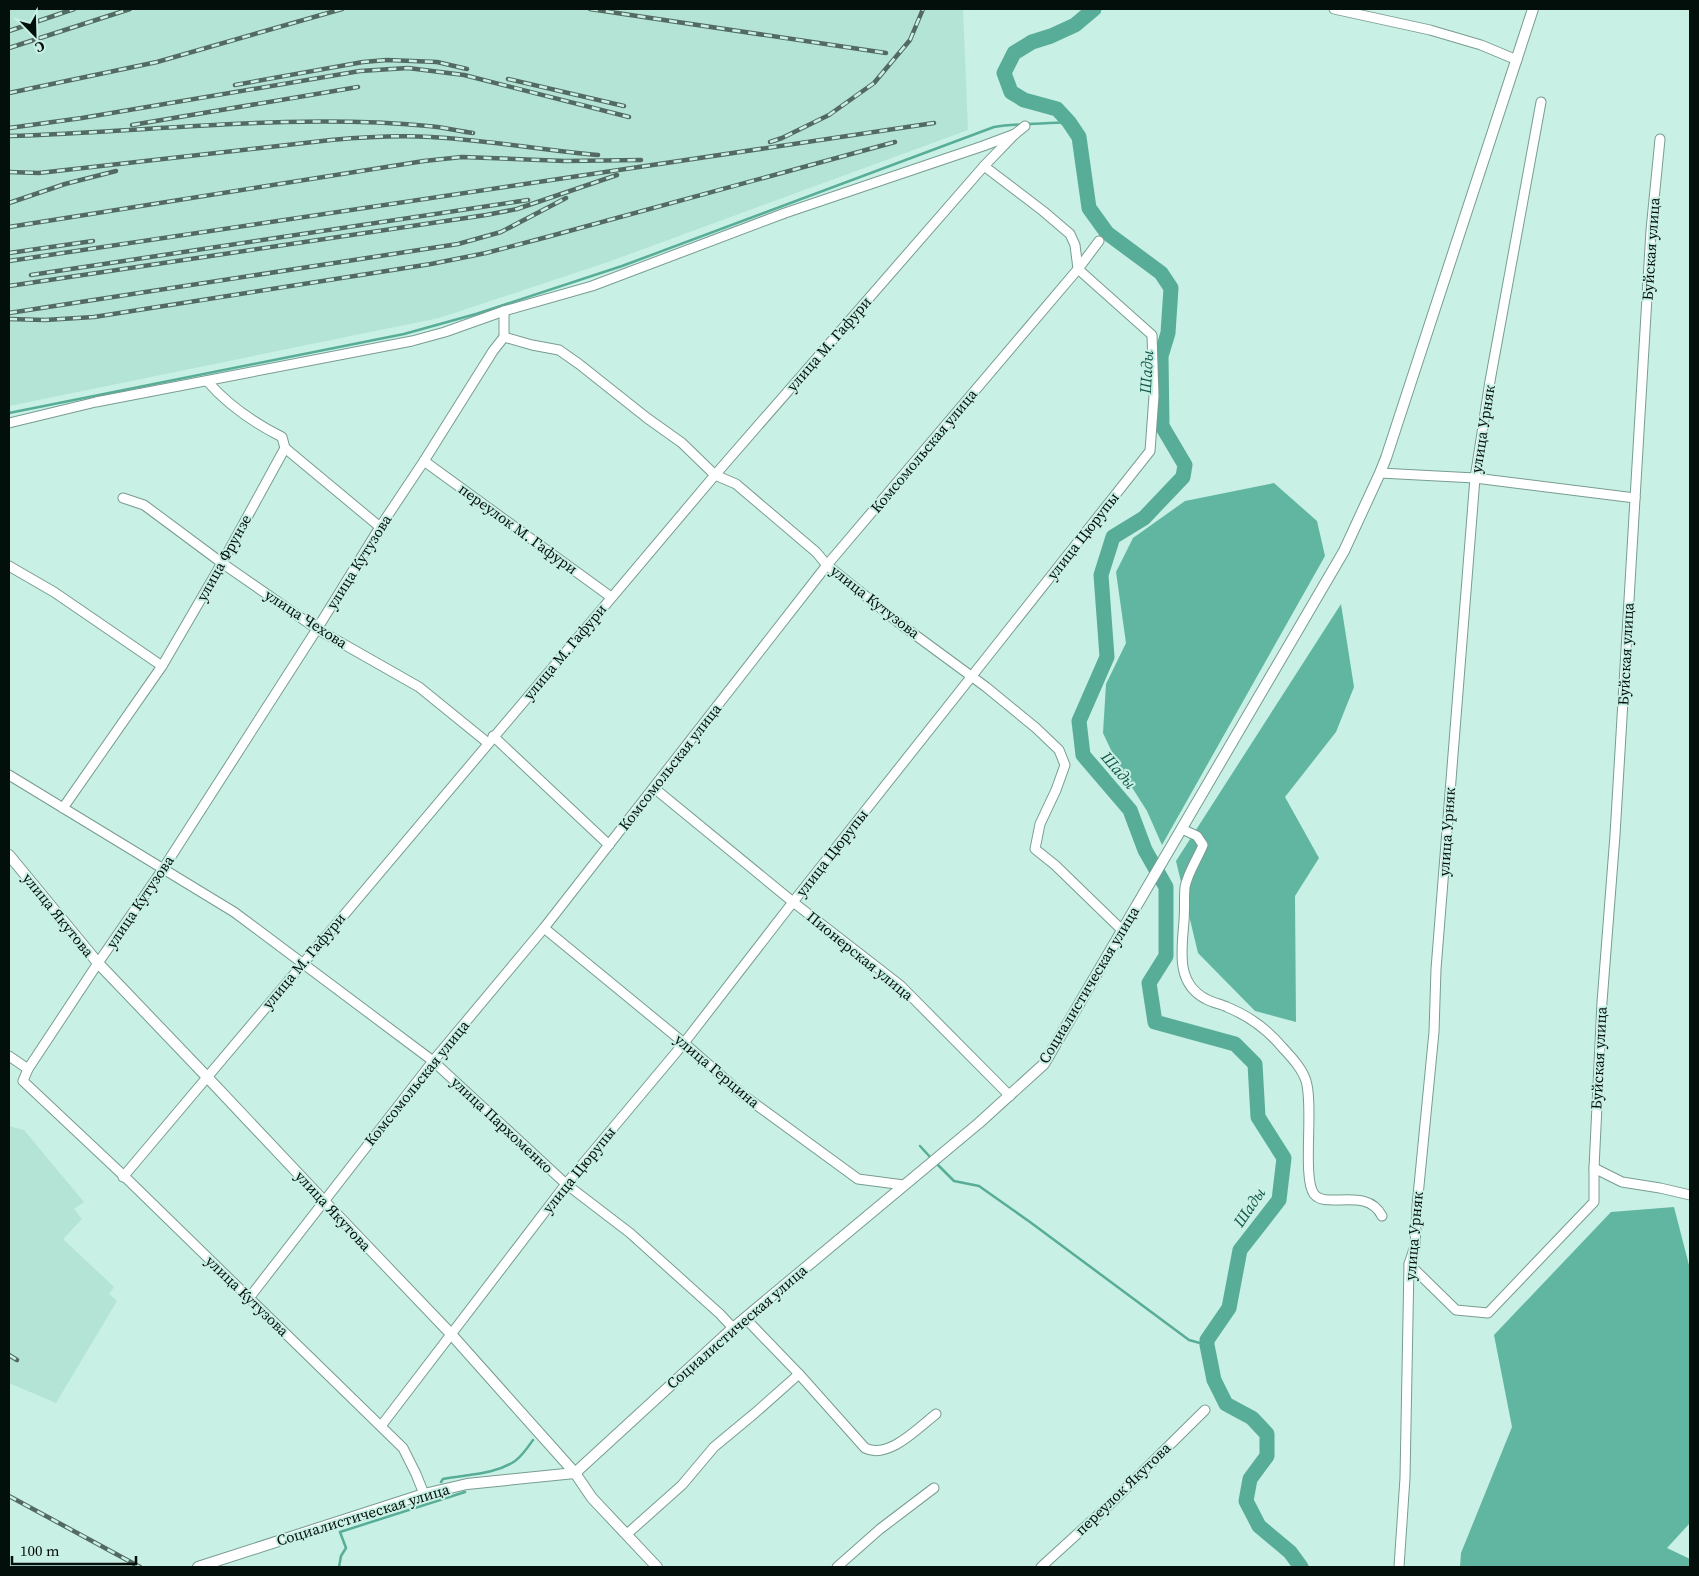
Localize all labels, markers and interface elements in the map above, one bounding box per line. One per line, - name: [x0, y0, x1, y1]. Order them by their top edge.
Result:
- north arrow: [10, 10, 60, 60]
- text: С: [32, 36, 48, 58]
- street label: Буйская улица: [1636, 196, 1665, 301]
- street label: улица М. Гафури: [781, 291, 876, 396]
- water label: Шады: [1134, 349, 1158, 395]
- street label: улица Урняк: [1465, 383, 1500, 475]
- street label: Комсомольская улица: [865, 384, 982, 517]
- street label: переулок М. Гафури: [455, 478, 582, 579]
- street label: улица Цюрупы: [1042, 487, 1124, 584]
- street label: улица Фрунзе: [191, 510, 256, 605]
- street label: улица Кутузова: [321, 510, 396, 613]
- street label: улица Кутузова: [826, 560, 925, 643]
- street label: улица Чехова: [261, 584, 352, 653]
- street label: улица М. Гафури: [518, 599, 611, 704]
- street label: Буйская улица: [1612, 602, 1639, 706]
- street label: Комсомольская улица: [613, 698, 726, 835]
- water label: Шады: [1096, 746, 1142, 794]
- street label: улица Урняк: [1433, 786, 1460, 877]
- street label: улица Цюрупы: [791, 804, 873, 901]
- street label: улица Кутузова: [101, 851, 179, 952]
- street label: улица Якутова: [18, 868, 99, 962]
- street label: Социалистическая улица: [1033, 902, 1144, 1067]
- street label: Пионерская улица: [803, 906, 918, 1005]
- street label: улица М. Гафури: [257, 908, 350, 1013]
- street label: Буйская улица: [1585, 1006, 1612, 1110]
- street label: Комсомольская улица: [359, 1015, 474, 1150]
- street label: улица Герцина: [670, 1029, 765, 1113]
- street label: улица Пархоменко: [447, 1072, 558, 1178]
- street label: улица Цюрупы: [537, 1122, 620, 1217]
- street label: улица Якутова: [291, 1166, 376, 1256]
- water label: Шады: [1227, 1182, 1271, 1232]
- street label: улица Урняк: [1399, 1190, 1428, 1281]
- street label: улица Кутузова: [201, 1250, 294, 1341]
- street label: Социалистическая улица: [662, 1259, 812, 1394]
- street label: переулок Якутова: [1070, 1437, 1175, 1540]
- street label: Социалистическая улица: [274, 1478, 452, 1551]
- scale bar: [12, 1534, 136, 1566]
- text: 100 m: [20, 1540, 60, 1561]

